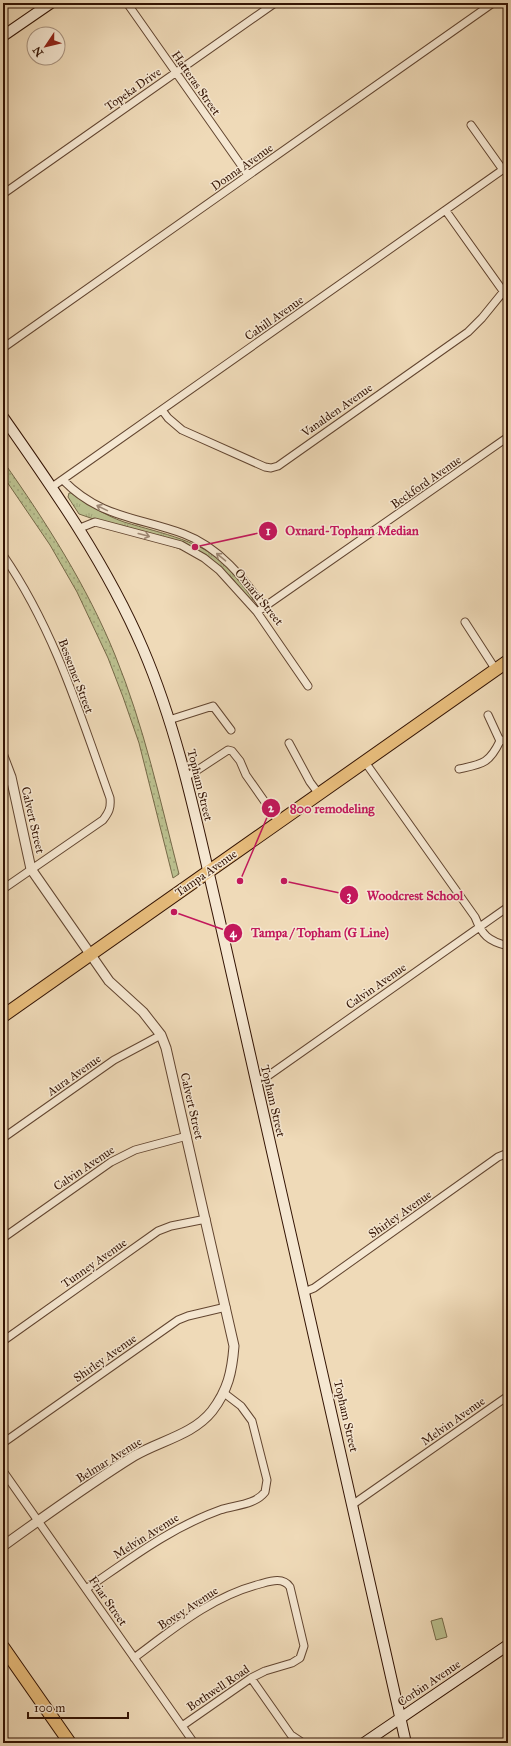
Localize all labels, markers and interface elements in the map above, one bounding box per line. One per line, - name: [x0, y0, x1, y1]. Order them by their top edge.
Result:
- north arrow: [26, 26, 66, 66]
- text: N: [30, 43, 46, 59]
- street label: Hatteras Street: [169, 48, 224, 118]
- street label: Topeka Drive: [102, 65, 164, 113]
- street label: Donna Avenue: [208, 141, 276, 193]
- street label: Cahill Avenue: [242, 293, 306, 343]
- street label: Vanalden Avenue: [298, 380, 375, 440]
- street label: Beckford Avenue: [388, 453, 464, 511]
- one-way arrow: [96, 504, 108, 511]
- callout: Oxnard-Topham Median: [258, 518, 427, 543]
- text: Oxnard-Topham Median: [285, 523, 419, 539]
- text: 1: [266, 524, 271, 538]
- one-way arrow: [137, 532, 150, 540]
- one-way arrow: [216, 553, 226, 562]
- street label: Oxnard Street: [232, 566, 287, 629]
- street label: Bessemer Street: [55, 637, 97, 716]
- street label: Topham Street: [184, 748, 216, 823]
- street label: Calvert Street: [19, 785, 48, 855]
- callout: 800 remodeling: [261, 796, 382, 821]
- text: 2: [268, 801, 275, 815]
- text: 800 remodeling: [290, 801, 375, 817]
- street label: Tampa Avenue: [172, 847, 240, 899]
- callout: Woodcrest School: [339, 883, 471, 908]
- text: Woodcrest School: [367, 888, 464, 904]
- text: 3: [347, 889, 352, 904]
- callout: Tampa / Topham (G Line): [223, 920, 397, 945]
- text: Tampa / Topham (G Line): [250, 925, 389, 941]
- text: 4: [230, 926, 238, 941]
- street label: Calvin Avenue: [343, 960, 409, 1012]
- street label: Aura Avenue: [44, 1051, 104, 1099]
- street label: Topham Street: [258, 1064, 288, 1139]
- street label: Calvert Street: [178, 1071, 207, 1141]
- street label: Calvin Avenue: [51, 1142, 117, 1194]
- street label: Shirley Avenue: [366, 1187, 434, 1241]
- street label: Tunney Avenue: [59, 1235, 129, 1291]
- street label: Shirley Avenue: [71, 1331, 139, 1385]
- street label: Topham Street: [331, 1379, 361, 1454]
- street label: Melvin Avenue: [418, 1394, 488, 1448]
- street label: Belmar Avenue: [74, 1434, 144, 1486]
- street label: Melvin Avenue: [111, 1510, 181, 1562]
- street label: Friar Street: [86, 1574, 131, 1629]
- street label: Bovey Avenue: [155, 1583, 221, 1633]
- street label: Corbin Avenue: [395, 1657, 463, 1709]
- street label: Bothwell Road: [184, 1662, 252, 1714]
- scale bar: [28, 1694, 128, 1720]
- text: 100 m: [34, 1701, 65, 1715]

